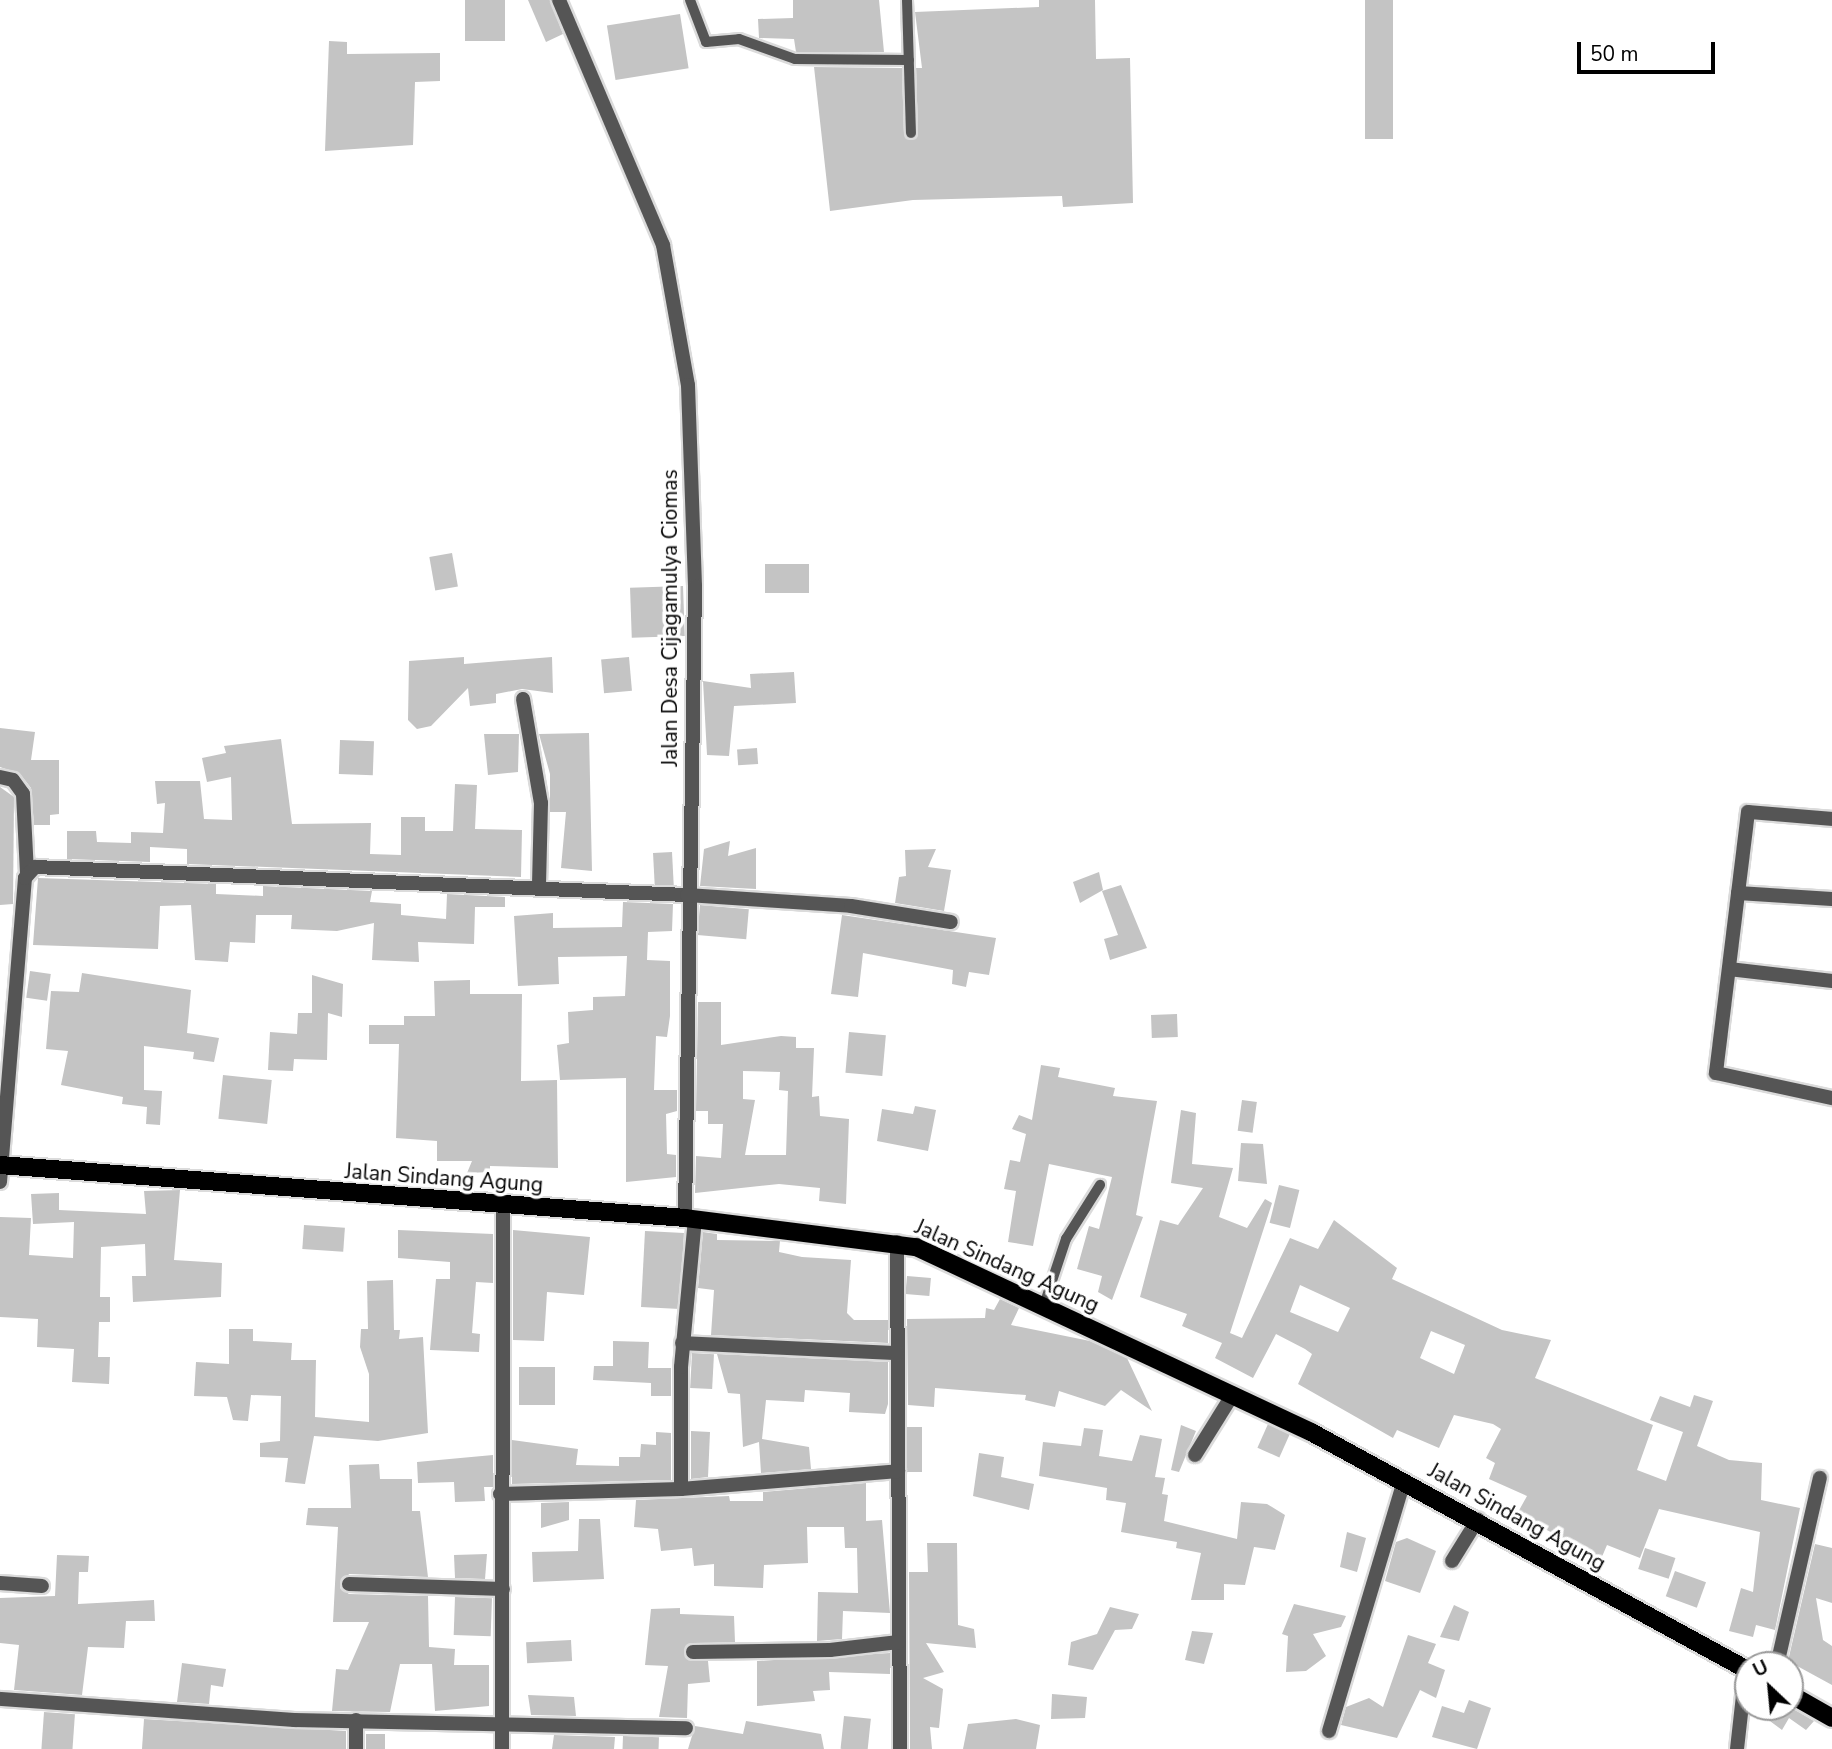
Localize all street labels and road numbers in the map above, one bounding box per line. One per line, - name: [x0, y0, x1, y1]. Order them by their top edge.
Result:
- street label: Jalan Desa Cijagamulya Ciomas: [657, 469, 683, 767]
- street label: Jalan Sindang Agung: [344, 1158, 544, 1198]
- street label: Jalan Sindang Agung: [911, 1214, 1103, 1318]
- street label: Jalan Sindang Agung: [1424, 1458, 1610, 1576]

